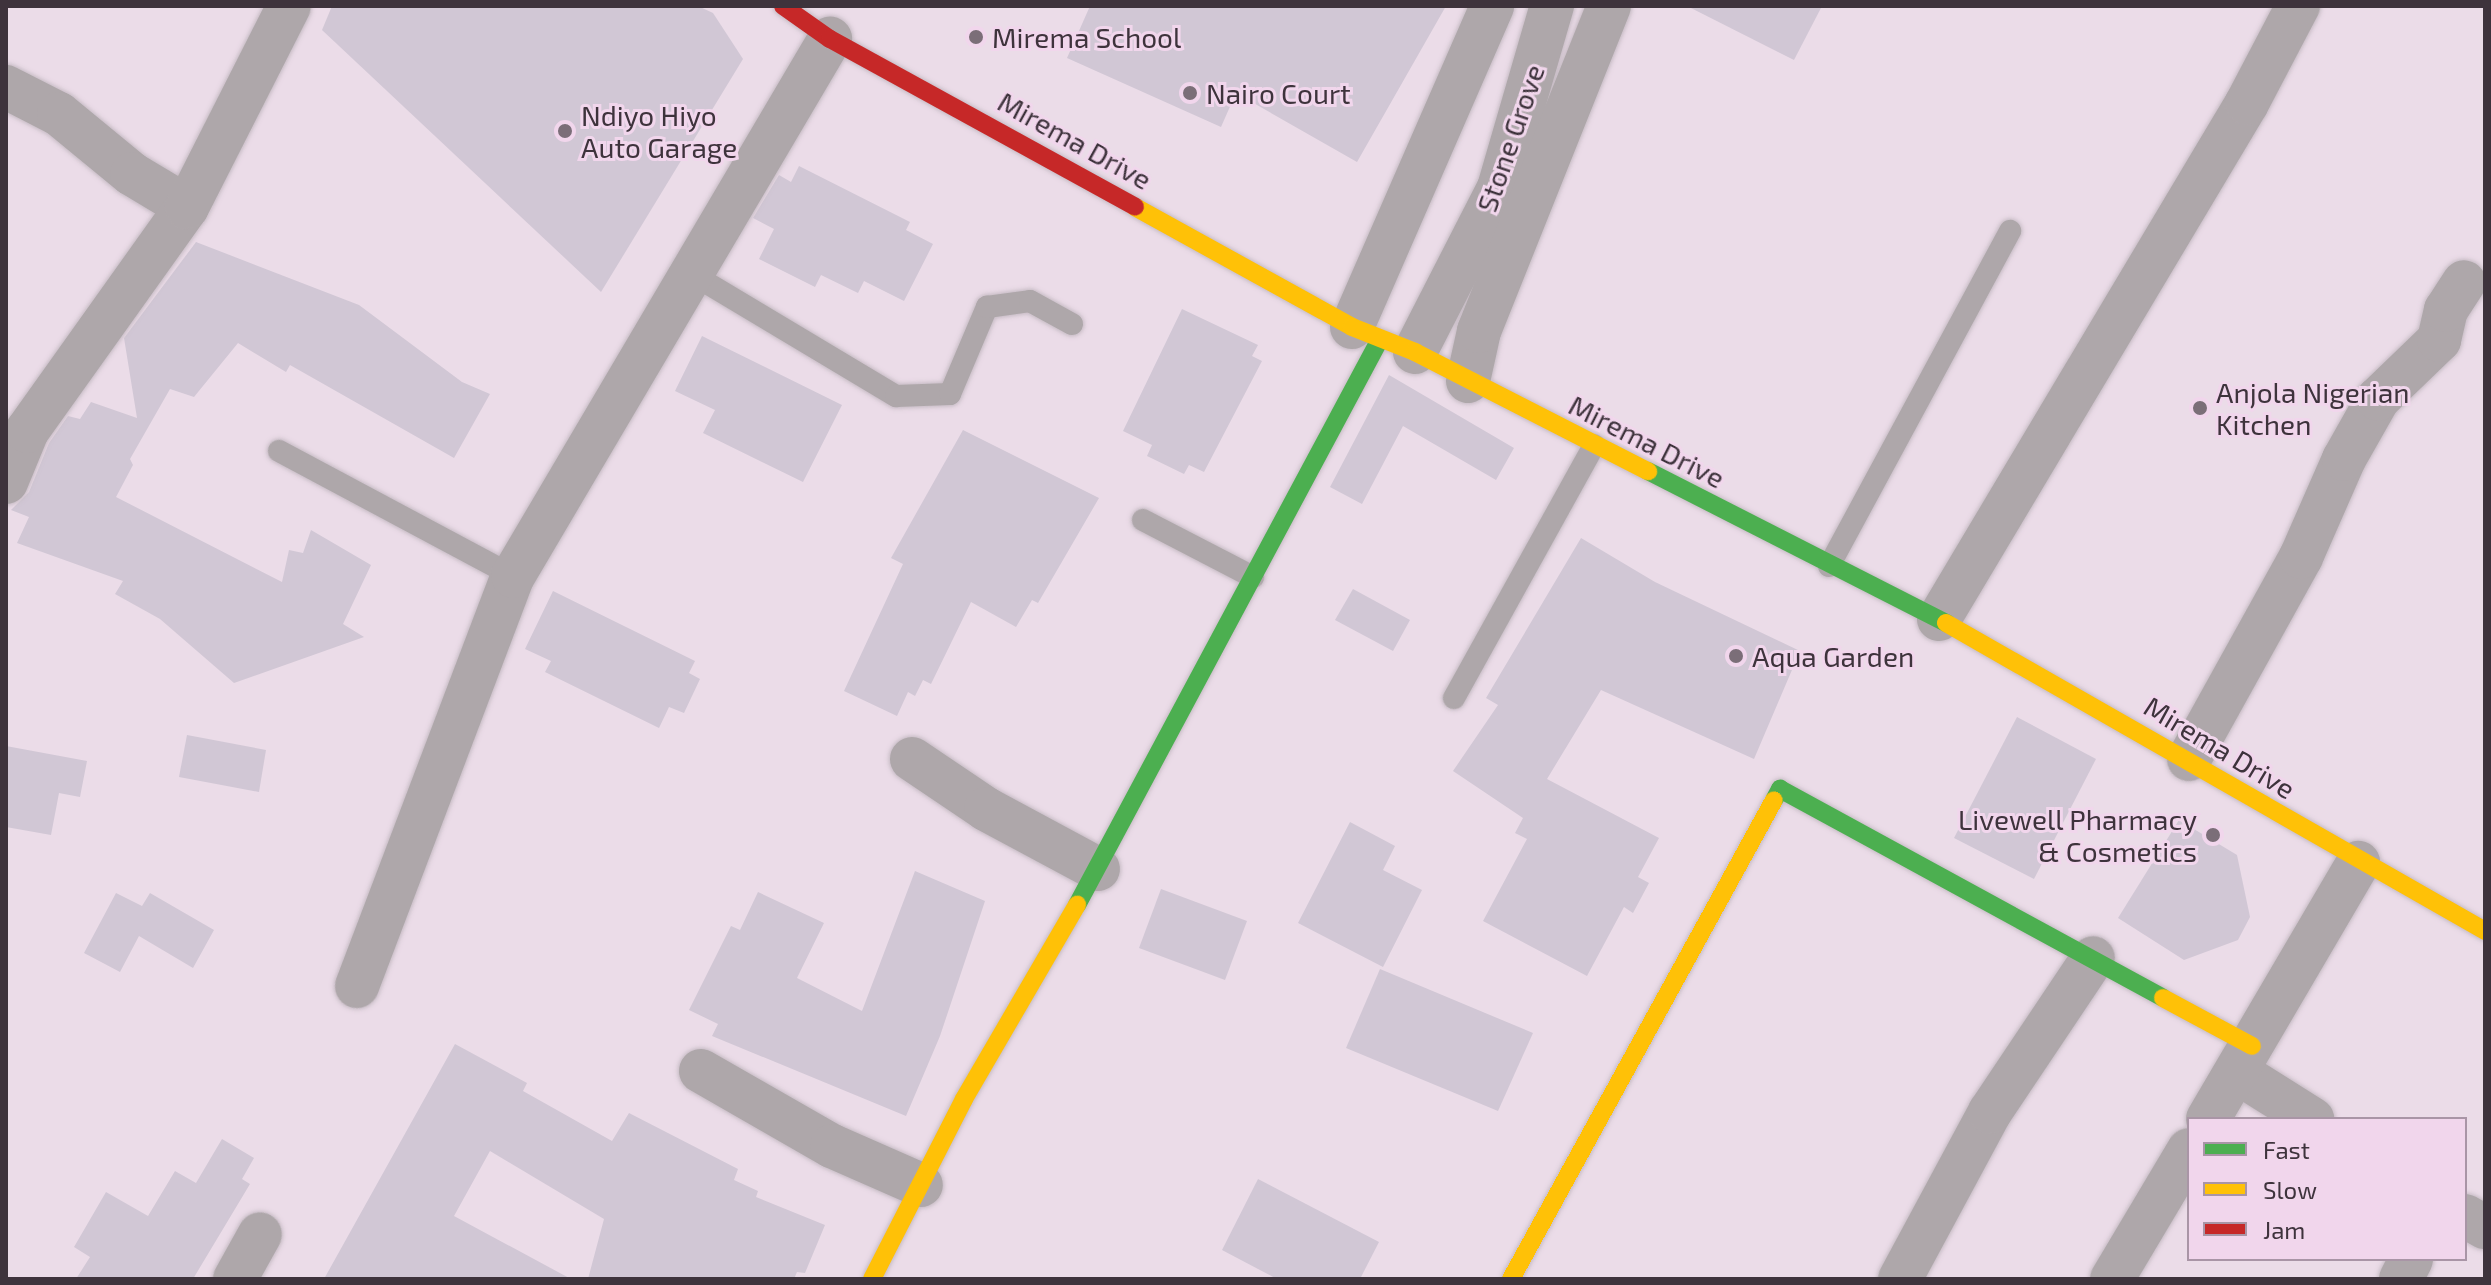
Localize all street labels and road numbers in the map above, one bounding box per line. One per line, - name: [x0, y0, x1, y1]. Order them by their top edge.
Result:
- street label: Stone Grove: [1469, 60, 1551, 216]
- street label: Mirema Drive: [993, 84, 1157, 196]
- street label: Mirema Drive: [1564, 387, 1730, 495]
- street label: Mirema Drive: [2138, 689, 2302, 805]

